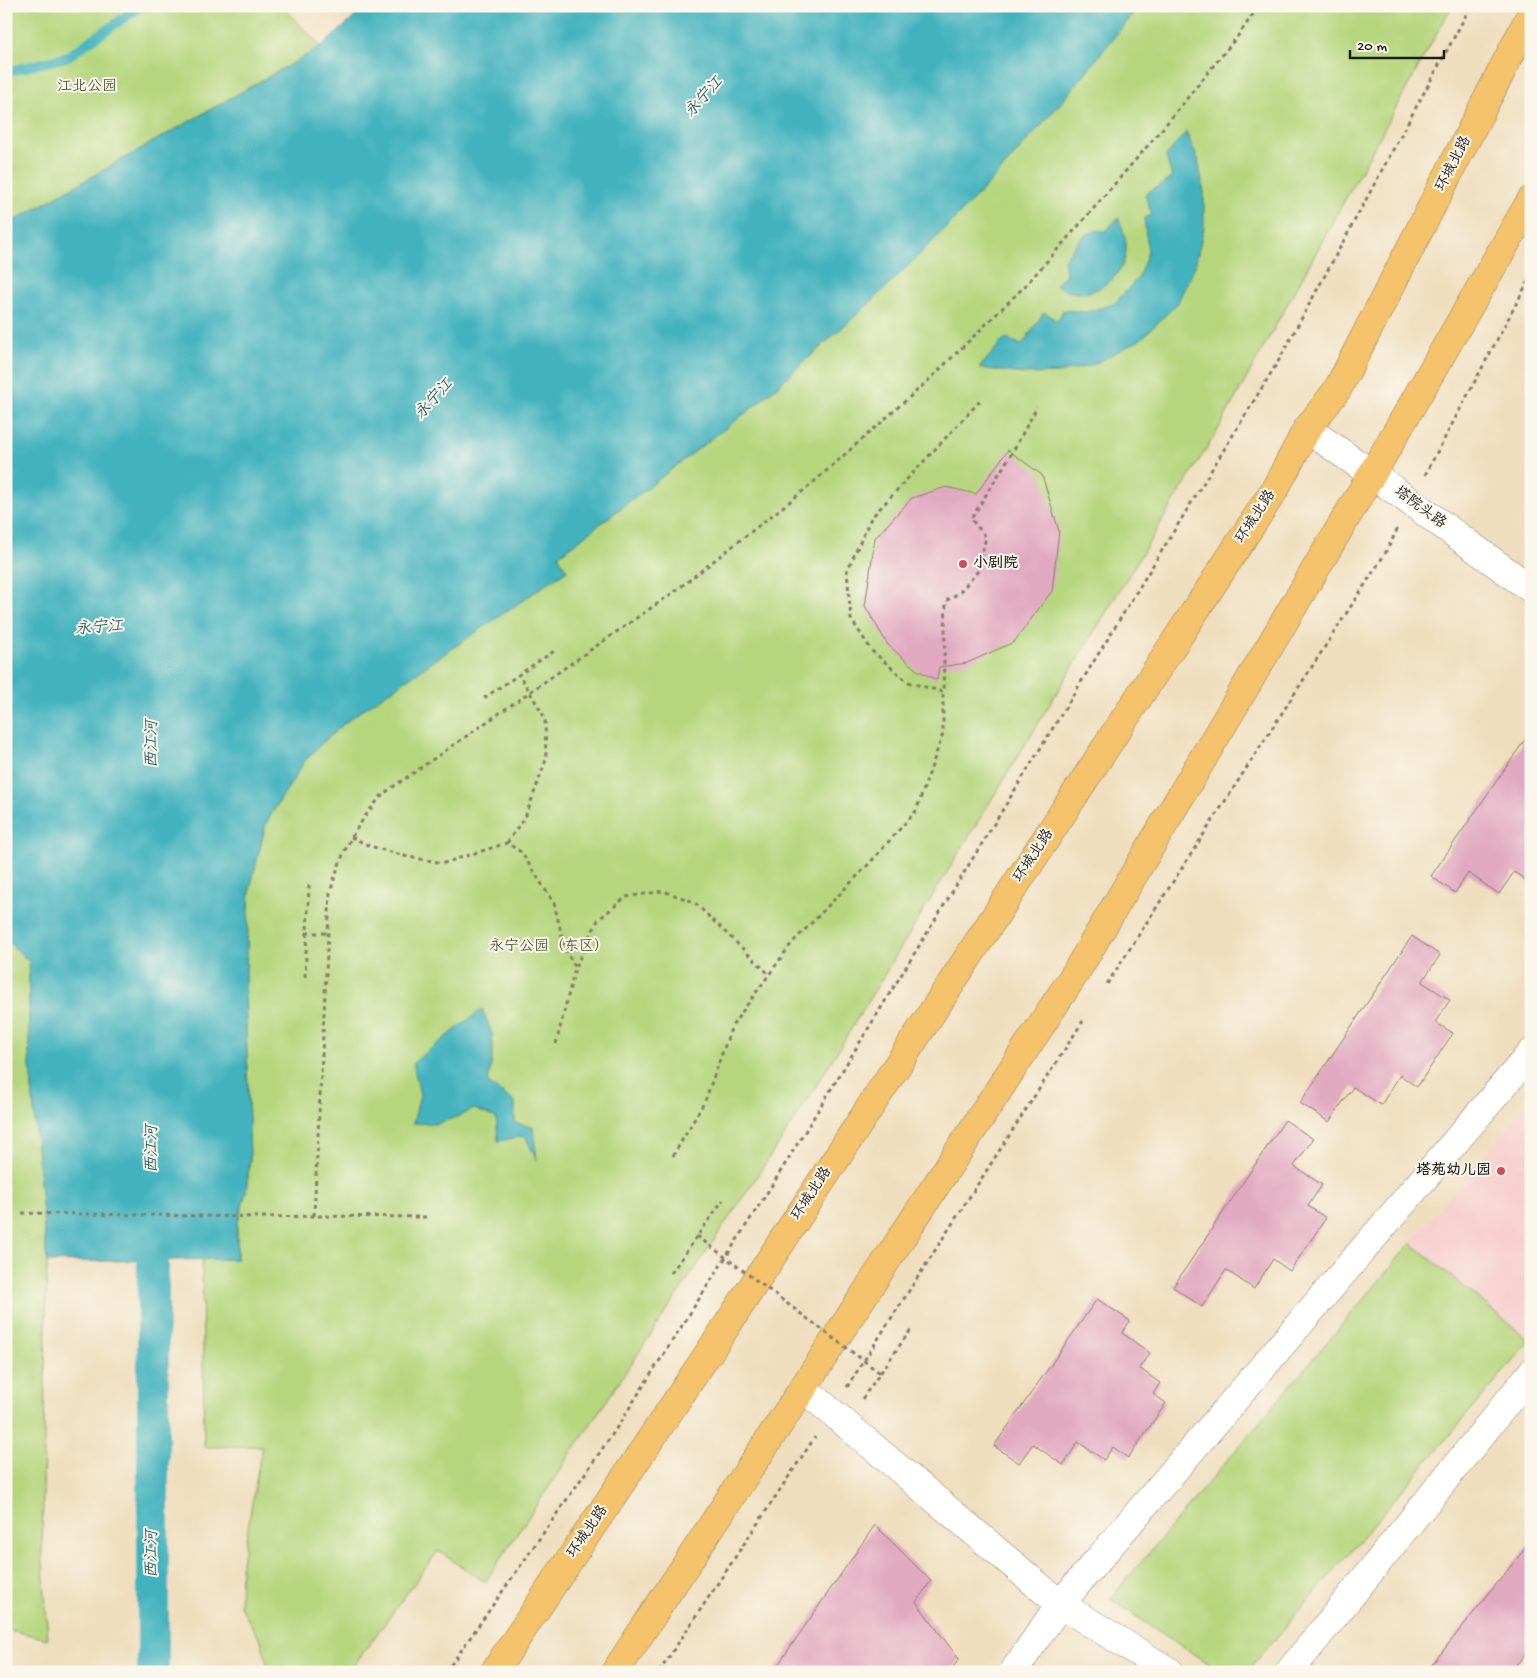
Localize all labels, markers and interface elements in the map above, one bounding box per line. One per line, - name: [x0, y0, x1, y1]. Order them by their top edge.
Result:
- scale bar: [1350, 28, 1443, 60]
- text: 20 m: [1357, 38, 1387, 56]
- water label: 永宁江: [681, 72, 729, 122]
- park label: 江北公园: [57, 78, 117, 96]
- street label: 环城北路: [1432, 133, 1476, 195]
- water label: 永宁江: [411, 374, 459, 424]
- street label: 塔院头路: [1390, 482, 1450, 533]
- street label: 环城北路: [1232, 487, 1280, 547]
- place label: 小剧院: [973, 554, 1018, 573]
- marker: 小剧院: [957, 558, 969, 570]
- water label: 永宁江: [74, 617, 125, 640]
- water label: 西江河: [143, 717, 163, 768]
- street label: 环城北路: [1010, 826, 1058, 886]
- park label: 永宁公园（东区）: [489, 938, 609, 956]
- water label: 西江河: [143, 1122, 163, 1173]
- place label: 塔苑幼儿园: [1416, 1161, 1491, 1180]
- street label: 环城北路: [788, 1164, 836, 1224]
- marker: 塔苑幼儿园: [1495, 1165, 1507, 1177]
- street label: 环城北路: [564, 1502, 612, 1562]
- water label: 西江河: [143, 1527, 163, 1578]

